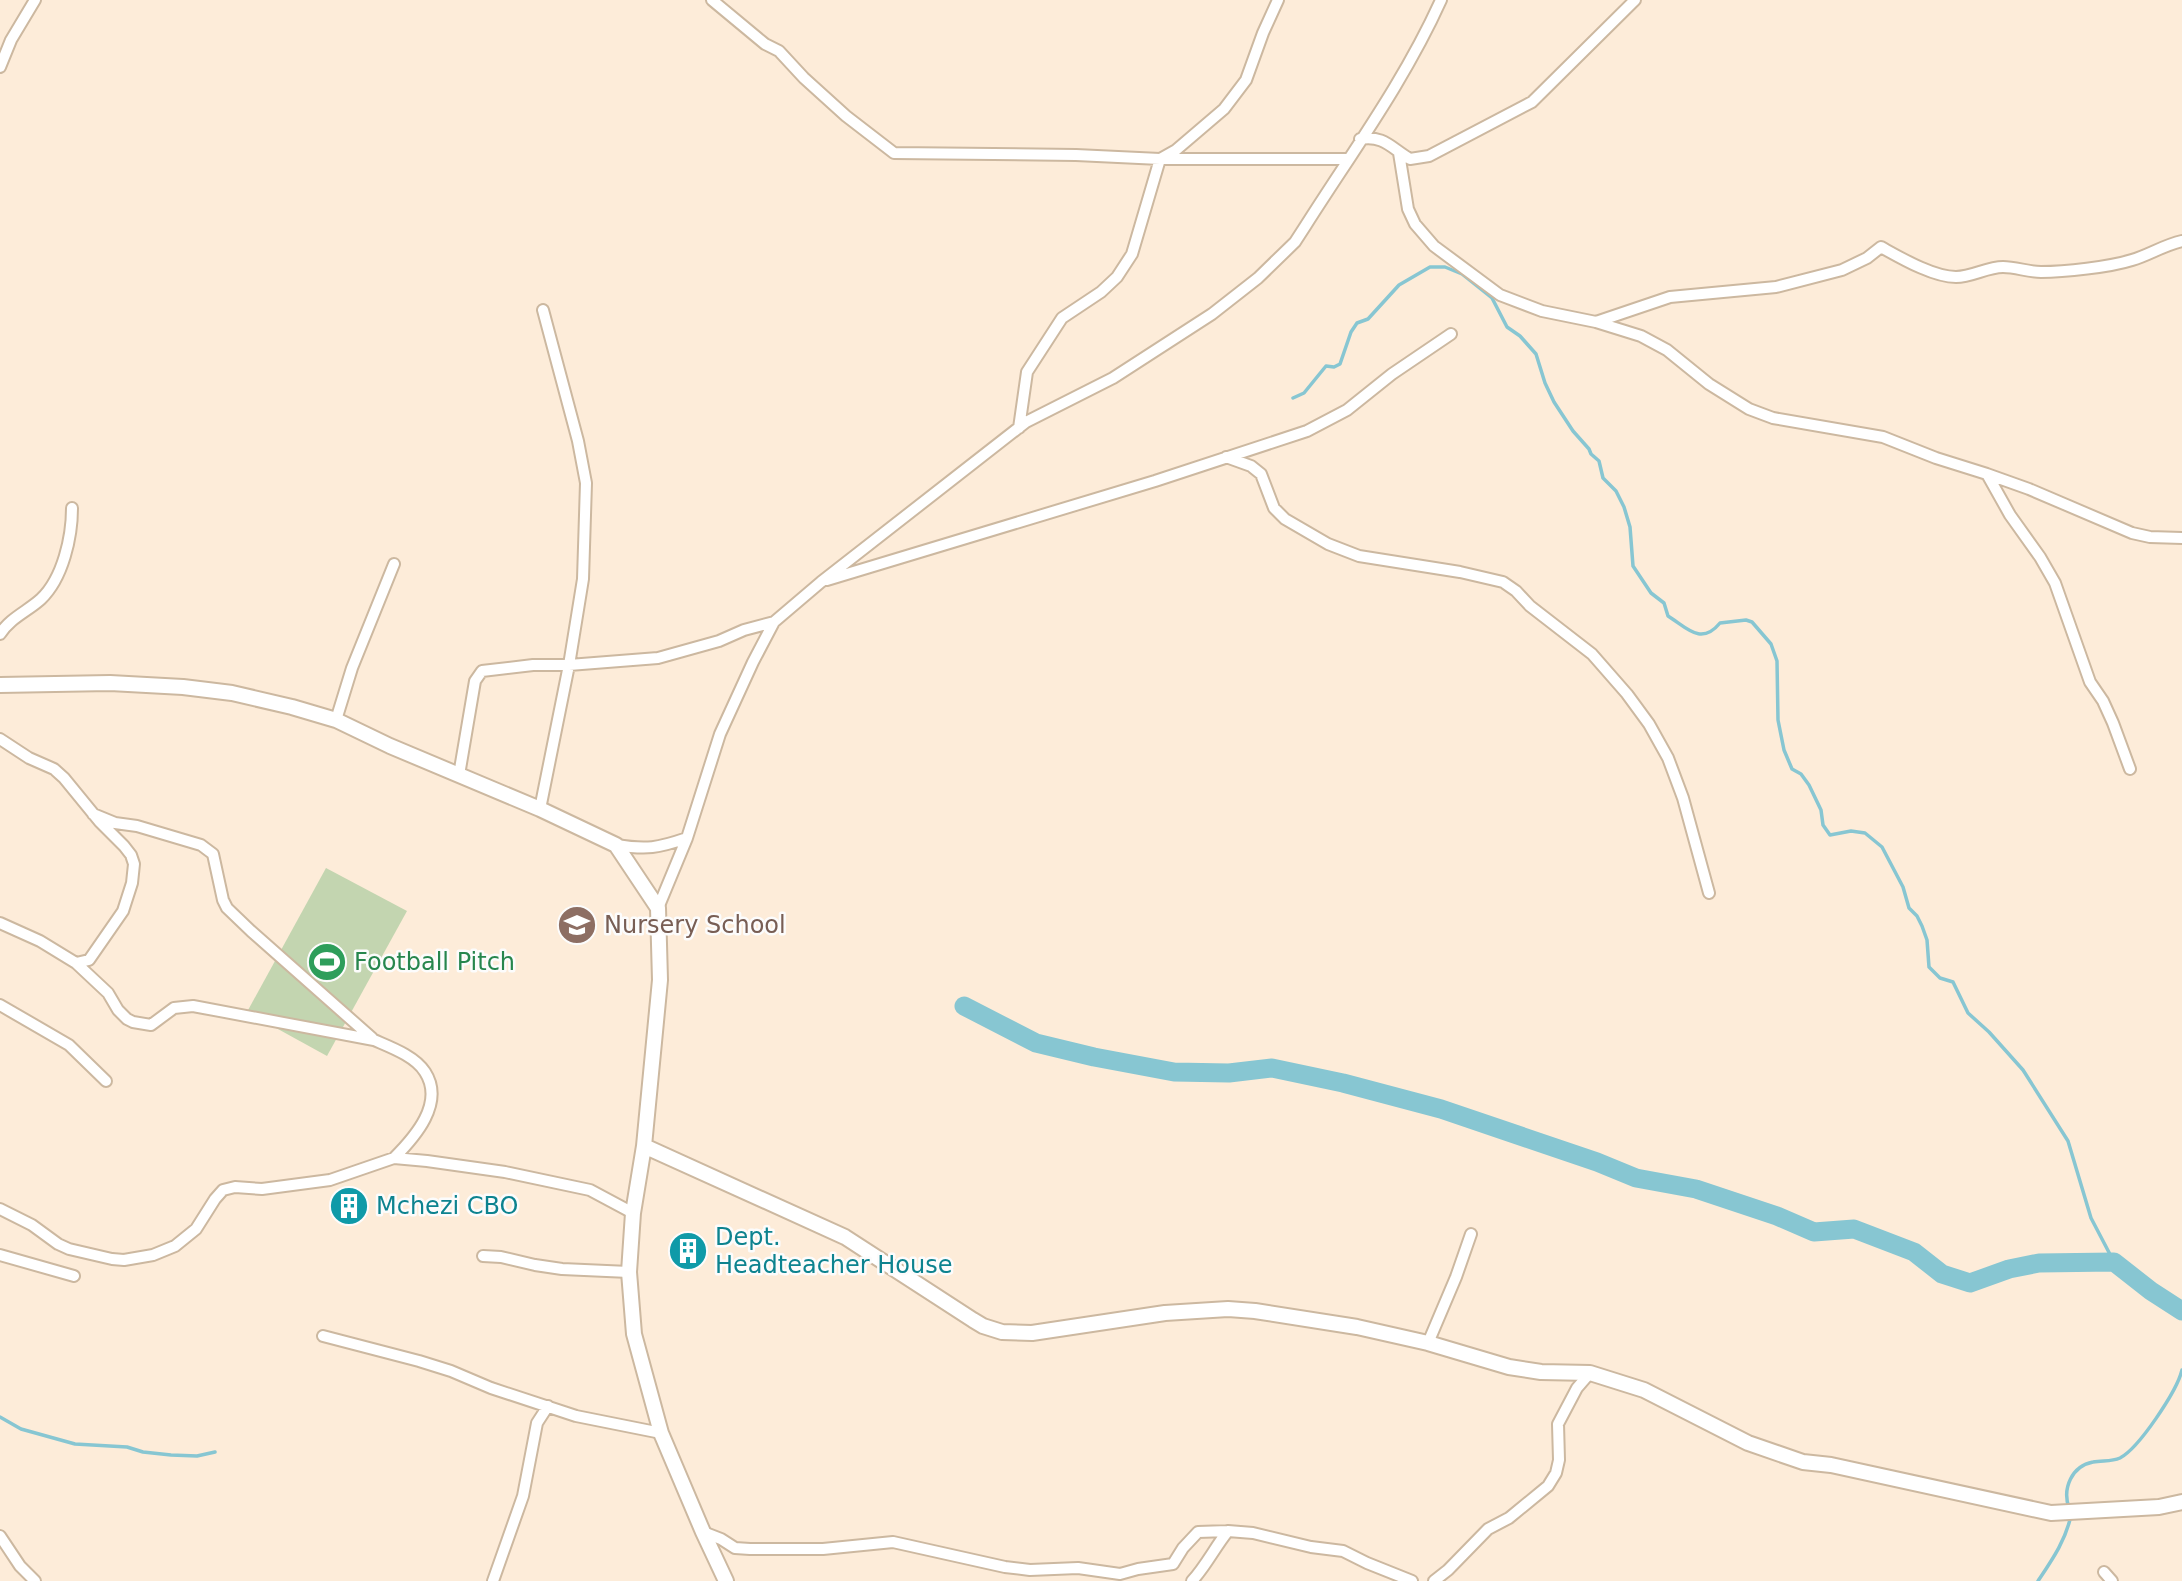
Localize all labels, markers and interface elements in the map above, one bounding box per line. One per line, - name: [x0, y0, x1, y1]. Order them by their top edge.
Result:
- school or university icon: Nursery School: [556, 904, 598, 946]
- place label: Nursery School: [604, 911, 786, 939]
- sports icon: Football Pitch: [306, 941, 348, 983]
- place label: Football Pitch: [354, 948, 515, 976]
- building icon: Mchezi CBO: [328, 1185, 370, 1227]
- place label: Mchezi CBO: [376, 1192, 518, 1220]
- place label: Dept. Headteacher House: [715, 1223, 953, 1279]
- building icon: Dept. Headteacher House: [667, 1230, 709, 1272]

